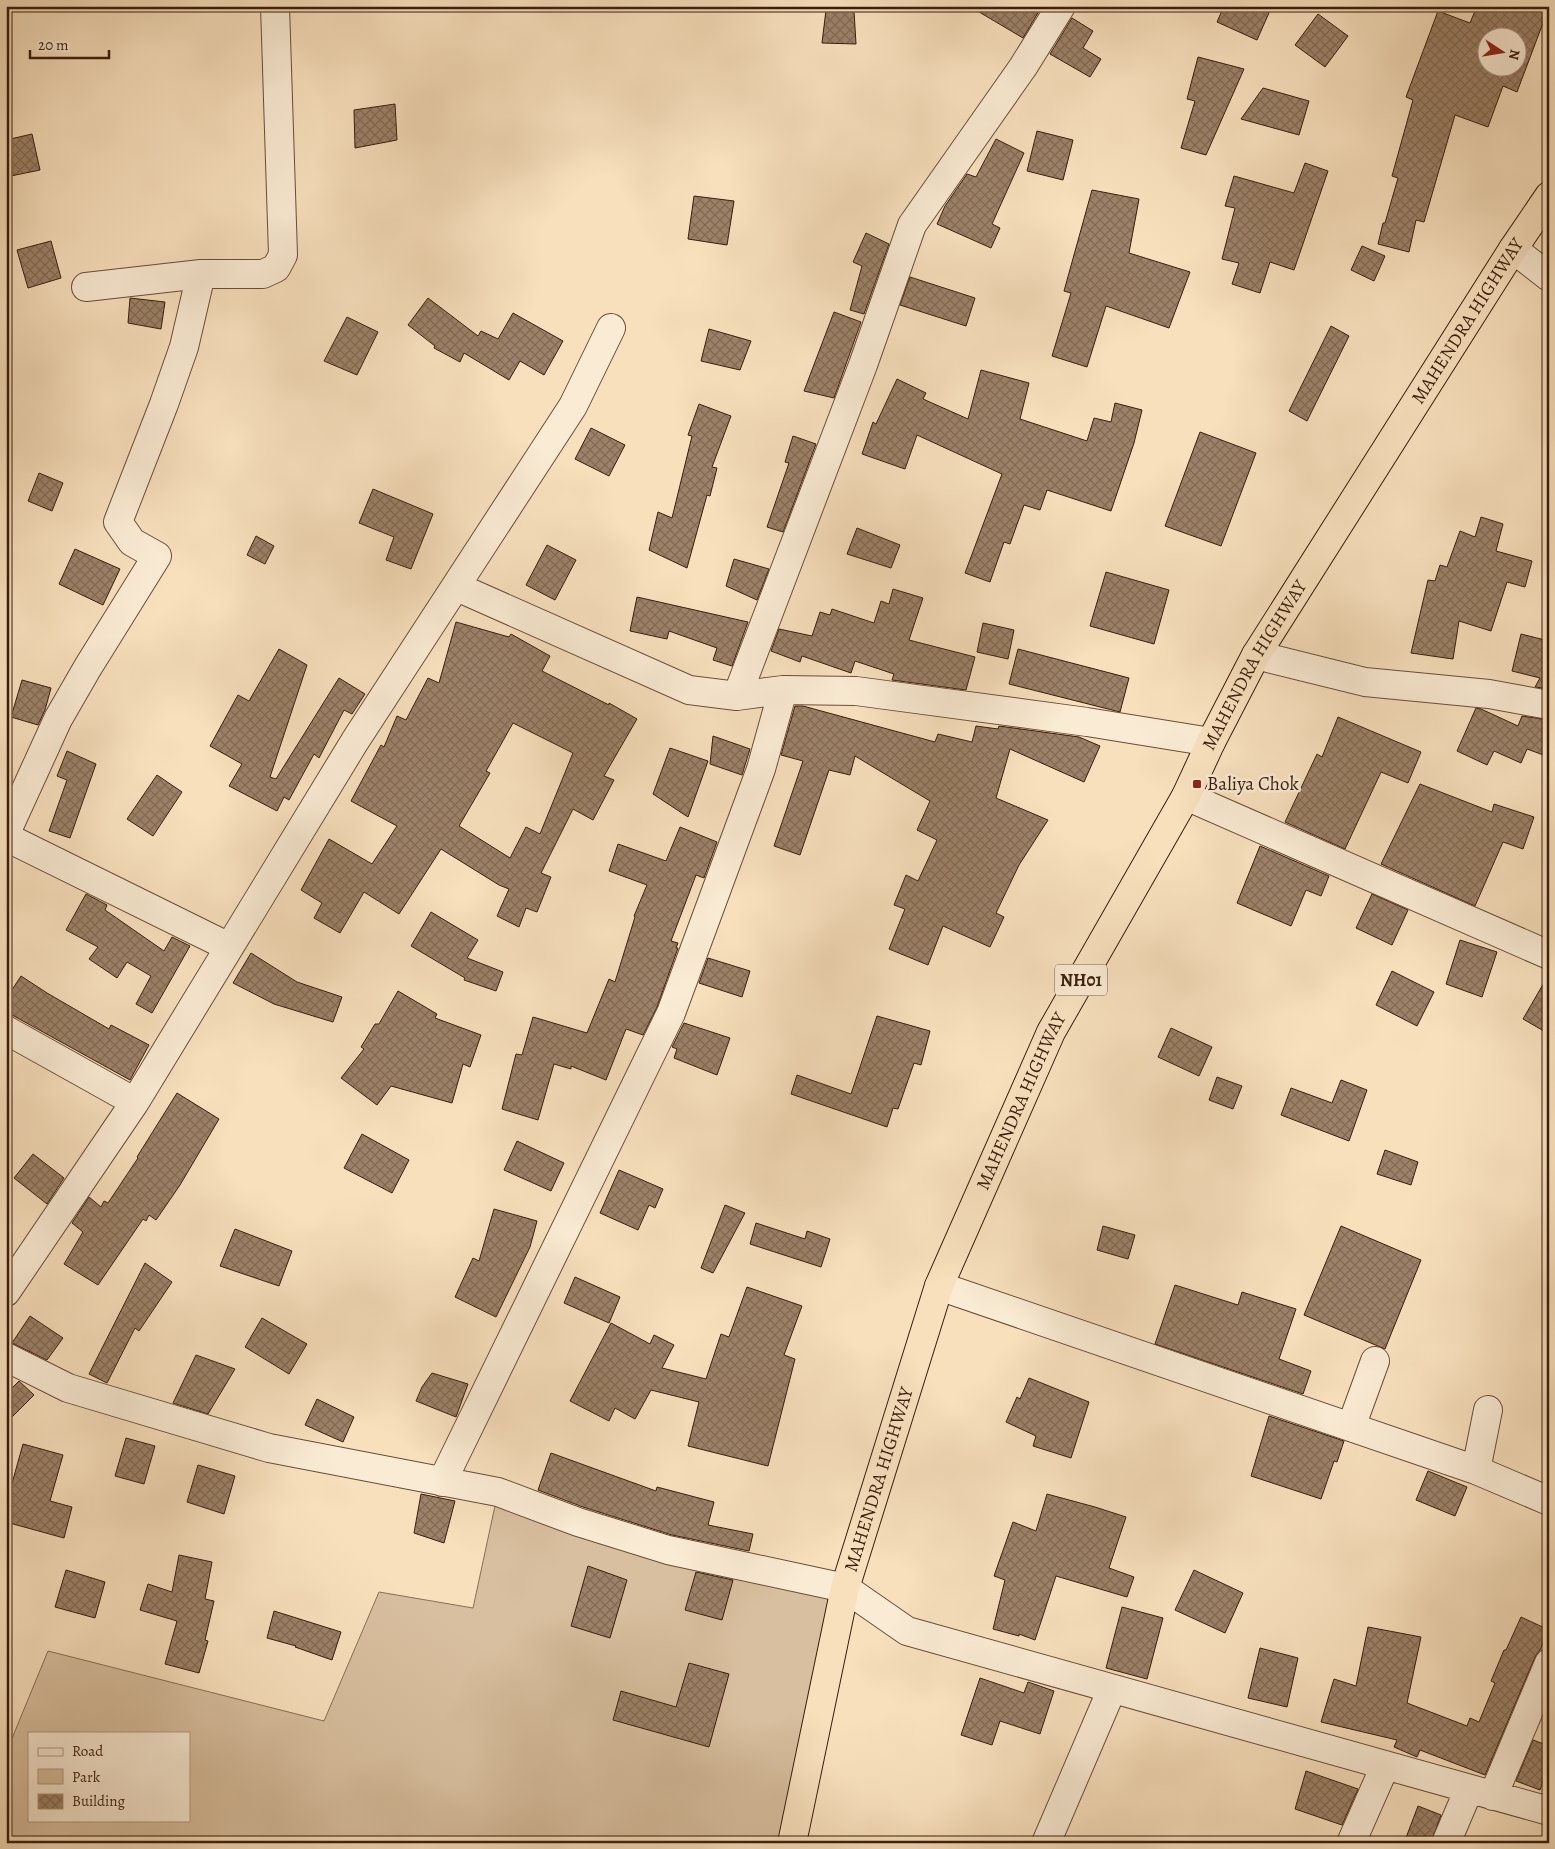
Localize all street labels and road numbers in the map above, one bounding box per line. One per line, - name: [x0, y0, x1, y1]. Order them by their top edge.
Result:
- street label: MAHENDRA HIGHWAY: [1405, 232, 1530, 409]
- street label: MAHENDRA HIGHWAY: [1196, 574, 1314, 755]
- road number: NH01: [1055, 964, 1107, 996]
- street label: MAHENDRA HIGHWAY: [970, 1007, 1073, 1194]
- street label: MAHENDRA HIGHWAY: [838, 1383, 920, 1575]

